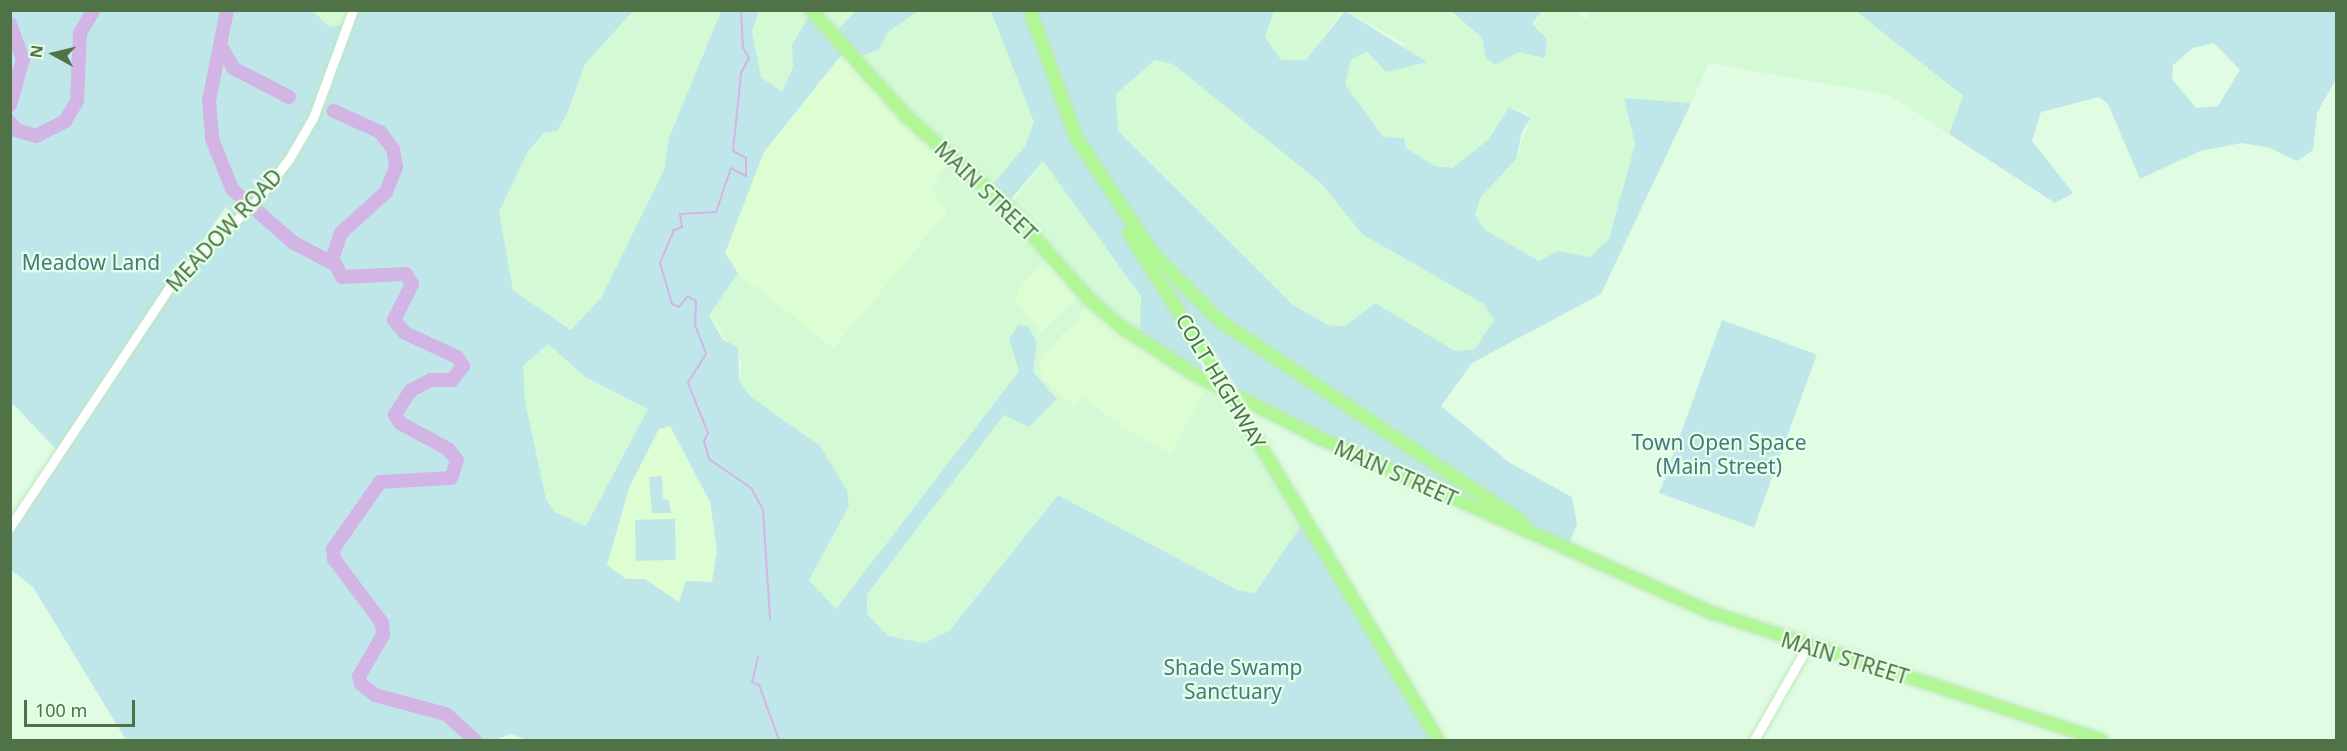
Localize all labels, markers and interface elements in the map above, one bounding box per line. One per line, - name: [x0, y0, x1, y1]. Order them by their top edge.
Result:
- north arrow: [24, 24, 84, 84]
- text: N: [24, 44, 48, 59]
- street label: MAIN STREET: [930, 136, 1042, 246]
- street label: MEADOW ROAD: [161, 163, 287, 297]
- park label: Meadow Land: [22, 249, 160, 275]
- street label: COLT HIGHWAY: [1171, 309, 1271, 453]
- park label: Town Open Space (Main Street): [1631, 429, 1807, 479]
- street label: MAIN STREET: [1330, 435, 1462, 511]
- street label: MAIN STREET: [1778, 627, 1912, 689]
- park label: Shade Swamp Sanctuary: [1164, 654, 1302, 704]
- scale bar: [27, 688, 138, 726]
- text: 100 m: [35, 698, 87, 722]

